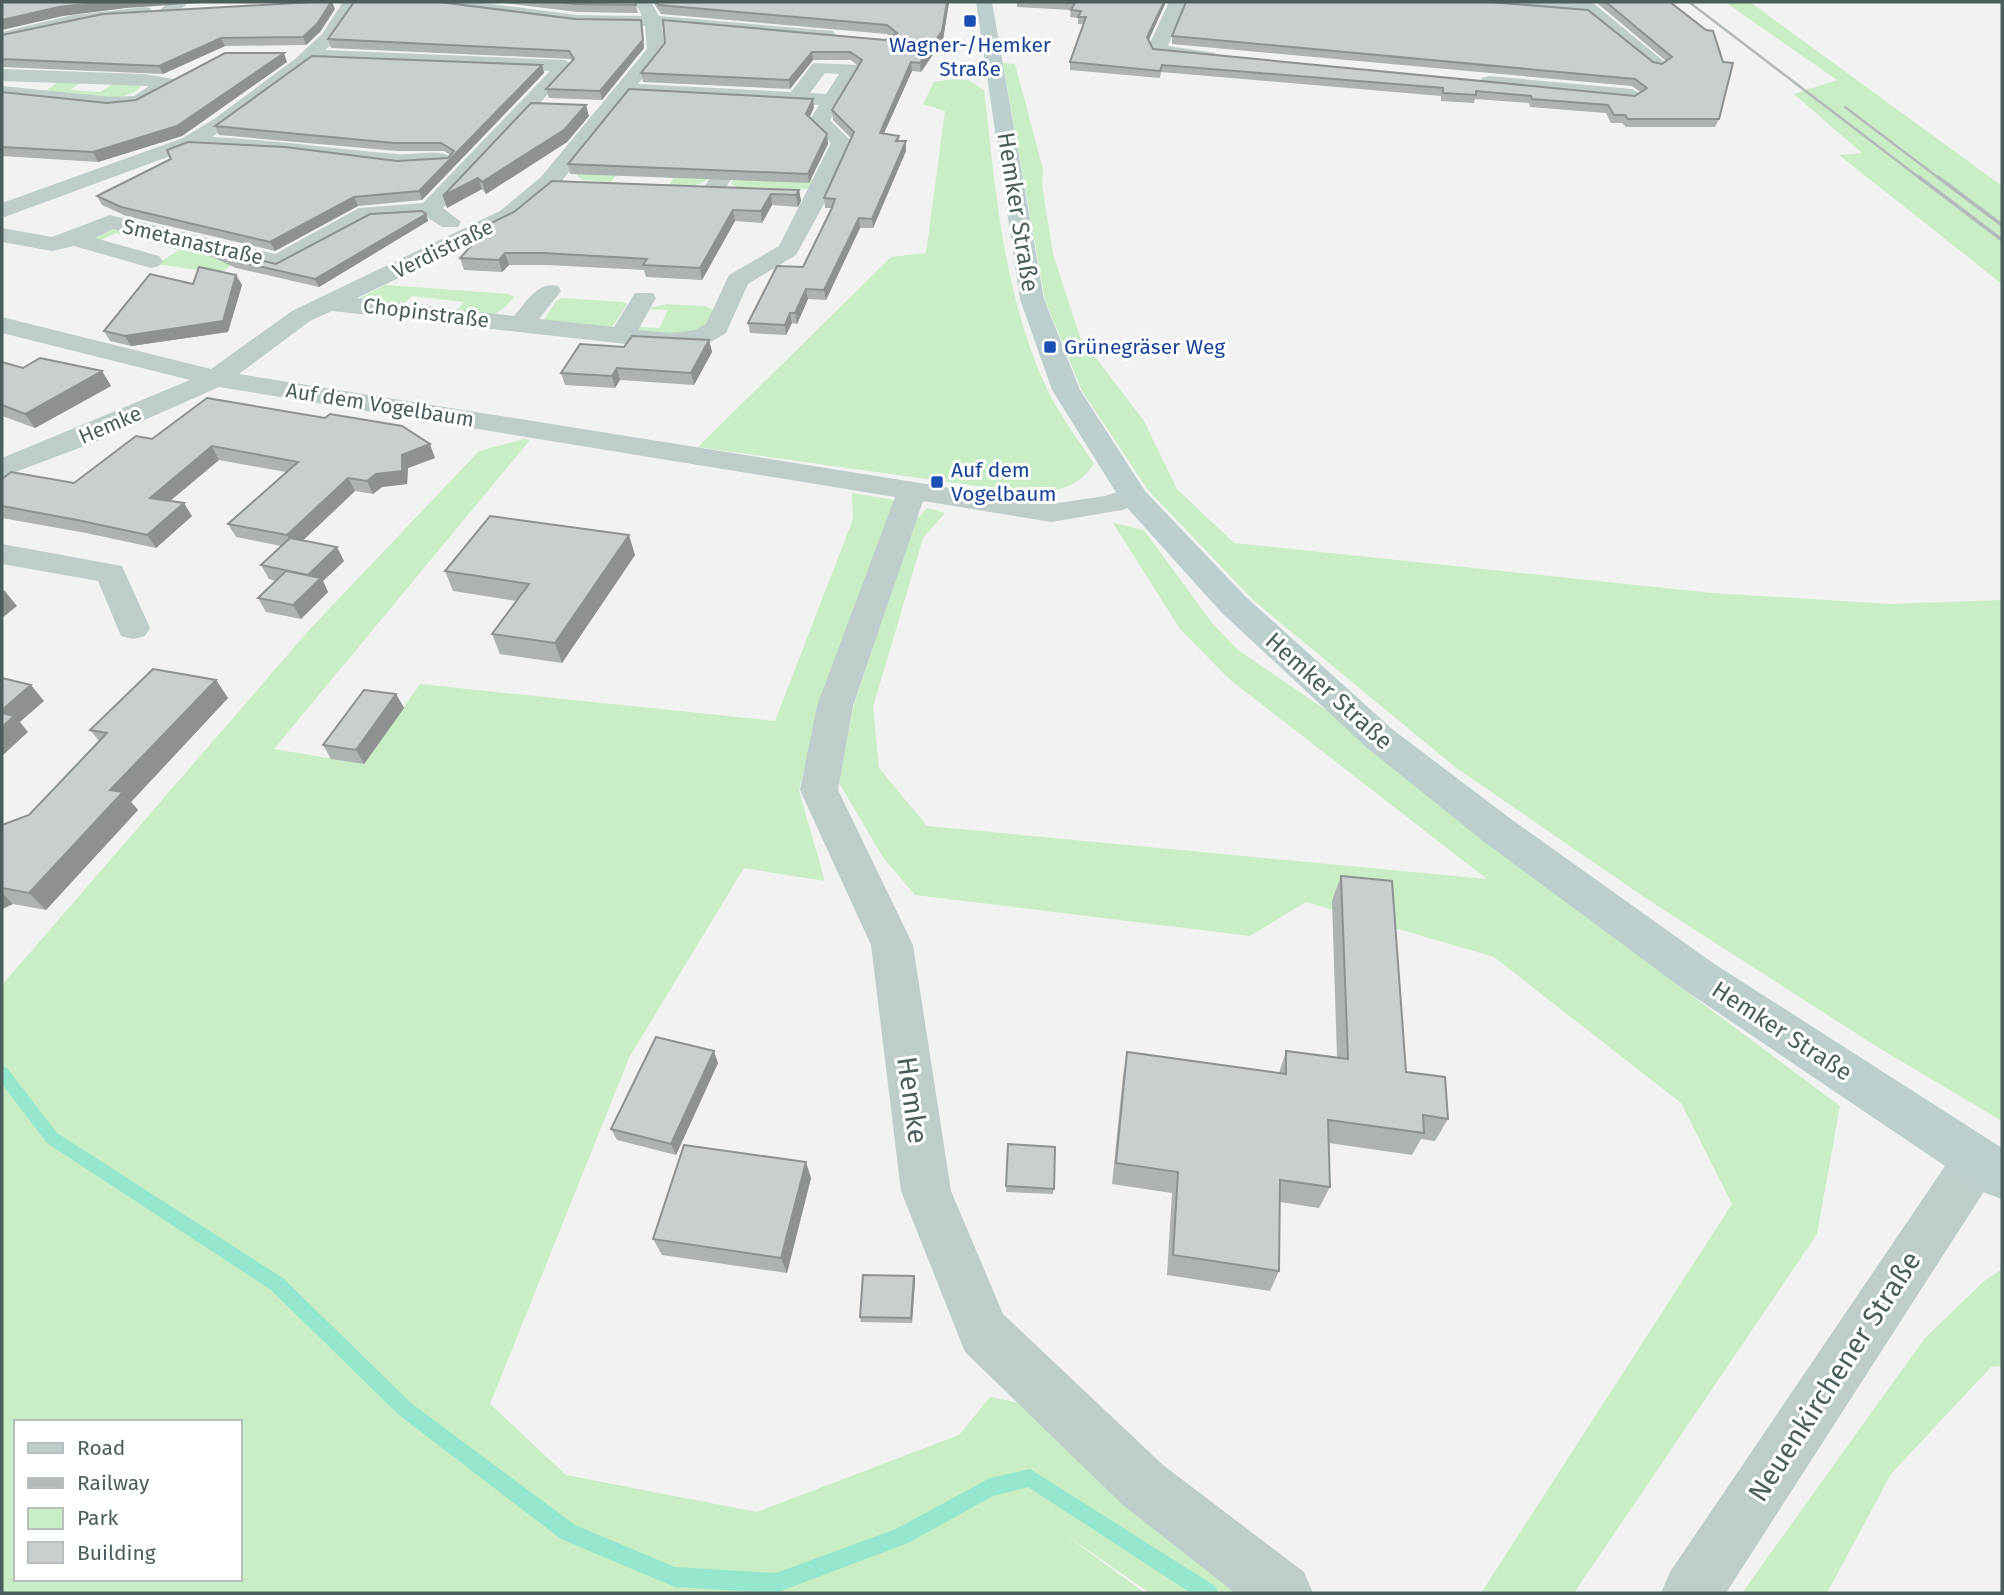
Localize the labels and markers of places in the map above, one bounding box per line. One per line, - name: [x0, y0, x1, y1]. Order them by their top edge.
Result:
- marker: Wagner-/Hemker Straße: [962, 13, 978, 29]
- place label: Wagner-/Hemker Straße: [889, 32, 1051, 82]
- place label: Grünegräser Weg: [1064, 334, 1225, 360]
- marker: Grünegräser Weg: [1042, 339, 1058, 355]
- place label: Auf dem Vogelbaum: [951, 457, 1057, 507]
- marker: Auf dem Vogelbaum: [929, 474, 945, 490]

